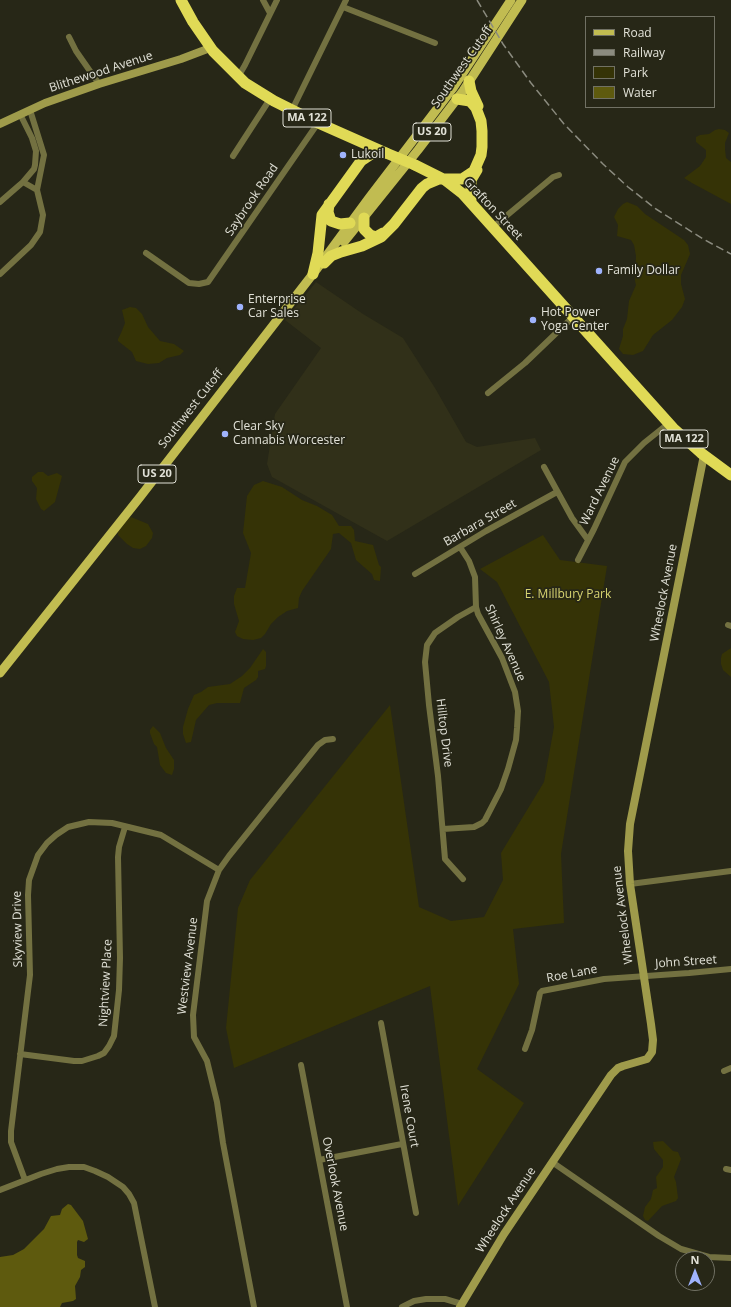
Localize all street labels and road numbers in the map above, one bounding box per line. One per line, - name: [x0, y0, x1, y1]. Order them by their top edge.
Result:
- street label: Southwest Cutoff: [428, 23, 496, 111]
- street label: Blithewood Avenue: [47, 48, 155, 96]
- road number: MA 122: [283, 109, 331, 127]
- road number: US 20: [413, 123, 451, 141]
- street label: Saybrook Road: [223, 161, 281, 239]
- street label: Grafton Street: [461, 175, 525, 243]
- street label: Southwest Cutoff: [156, 367, 226, 451]
- road number: MA 122: [660, 430, 708, 448]
- street label: Ward Avenue: [577, 454, 623, 528]
- road number: US 20: [138, 465, 176, 483]
- street label: Barbara Street: [441, 496, 519, 550]
- street label: Wheelock Avenue: [647, 543, 681, 643]
- street label: Shirley Avenue: [482, 602, 528, 684]
- street label: Hilltop Drive: [433, 698, 455, 768]
- street label: Wheelock Avenue: [610, 865, 636, 965]
- street label: Skyview Drive: [10, 891, 26, 967]
- street label: Westview Avenue: [175, 917, 201, 1015]
- street label: Nightview Place: [97, 939, 115, 1027]
- street label: John Street: [655, 953, 717, 971]
- street label: Roe Lane: [545, 962, 599, 986]
- street label: Irene Court: [396, 1083, 422, 1149]
- street label: Overlook Avenue: [319, 1136, 351, 1232]
- street label: Wheelock Avenue: [473, 1165, 539, 1255]

